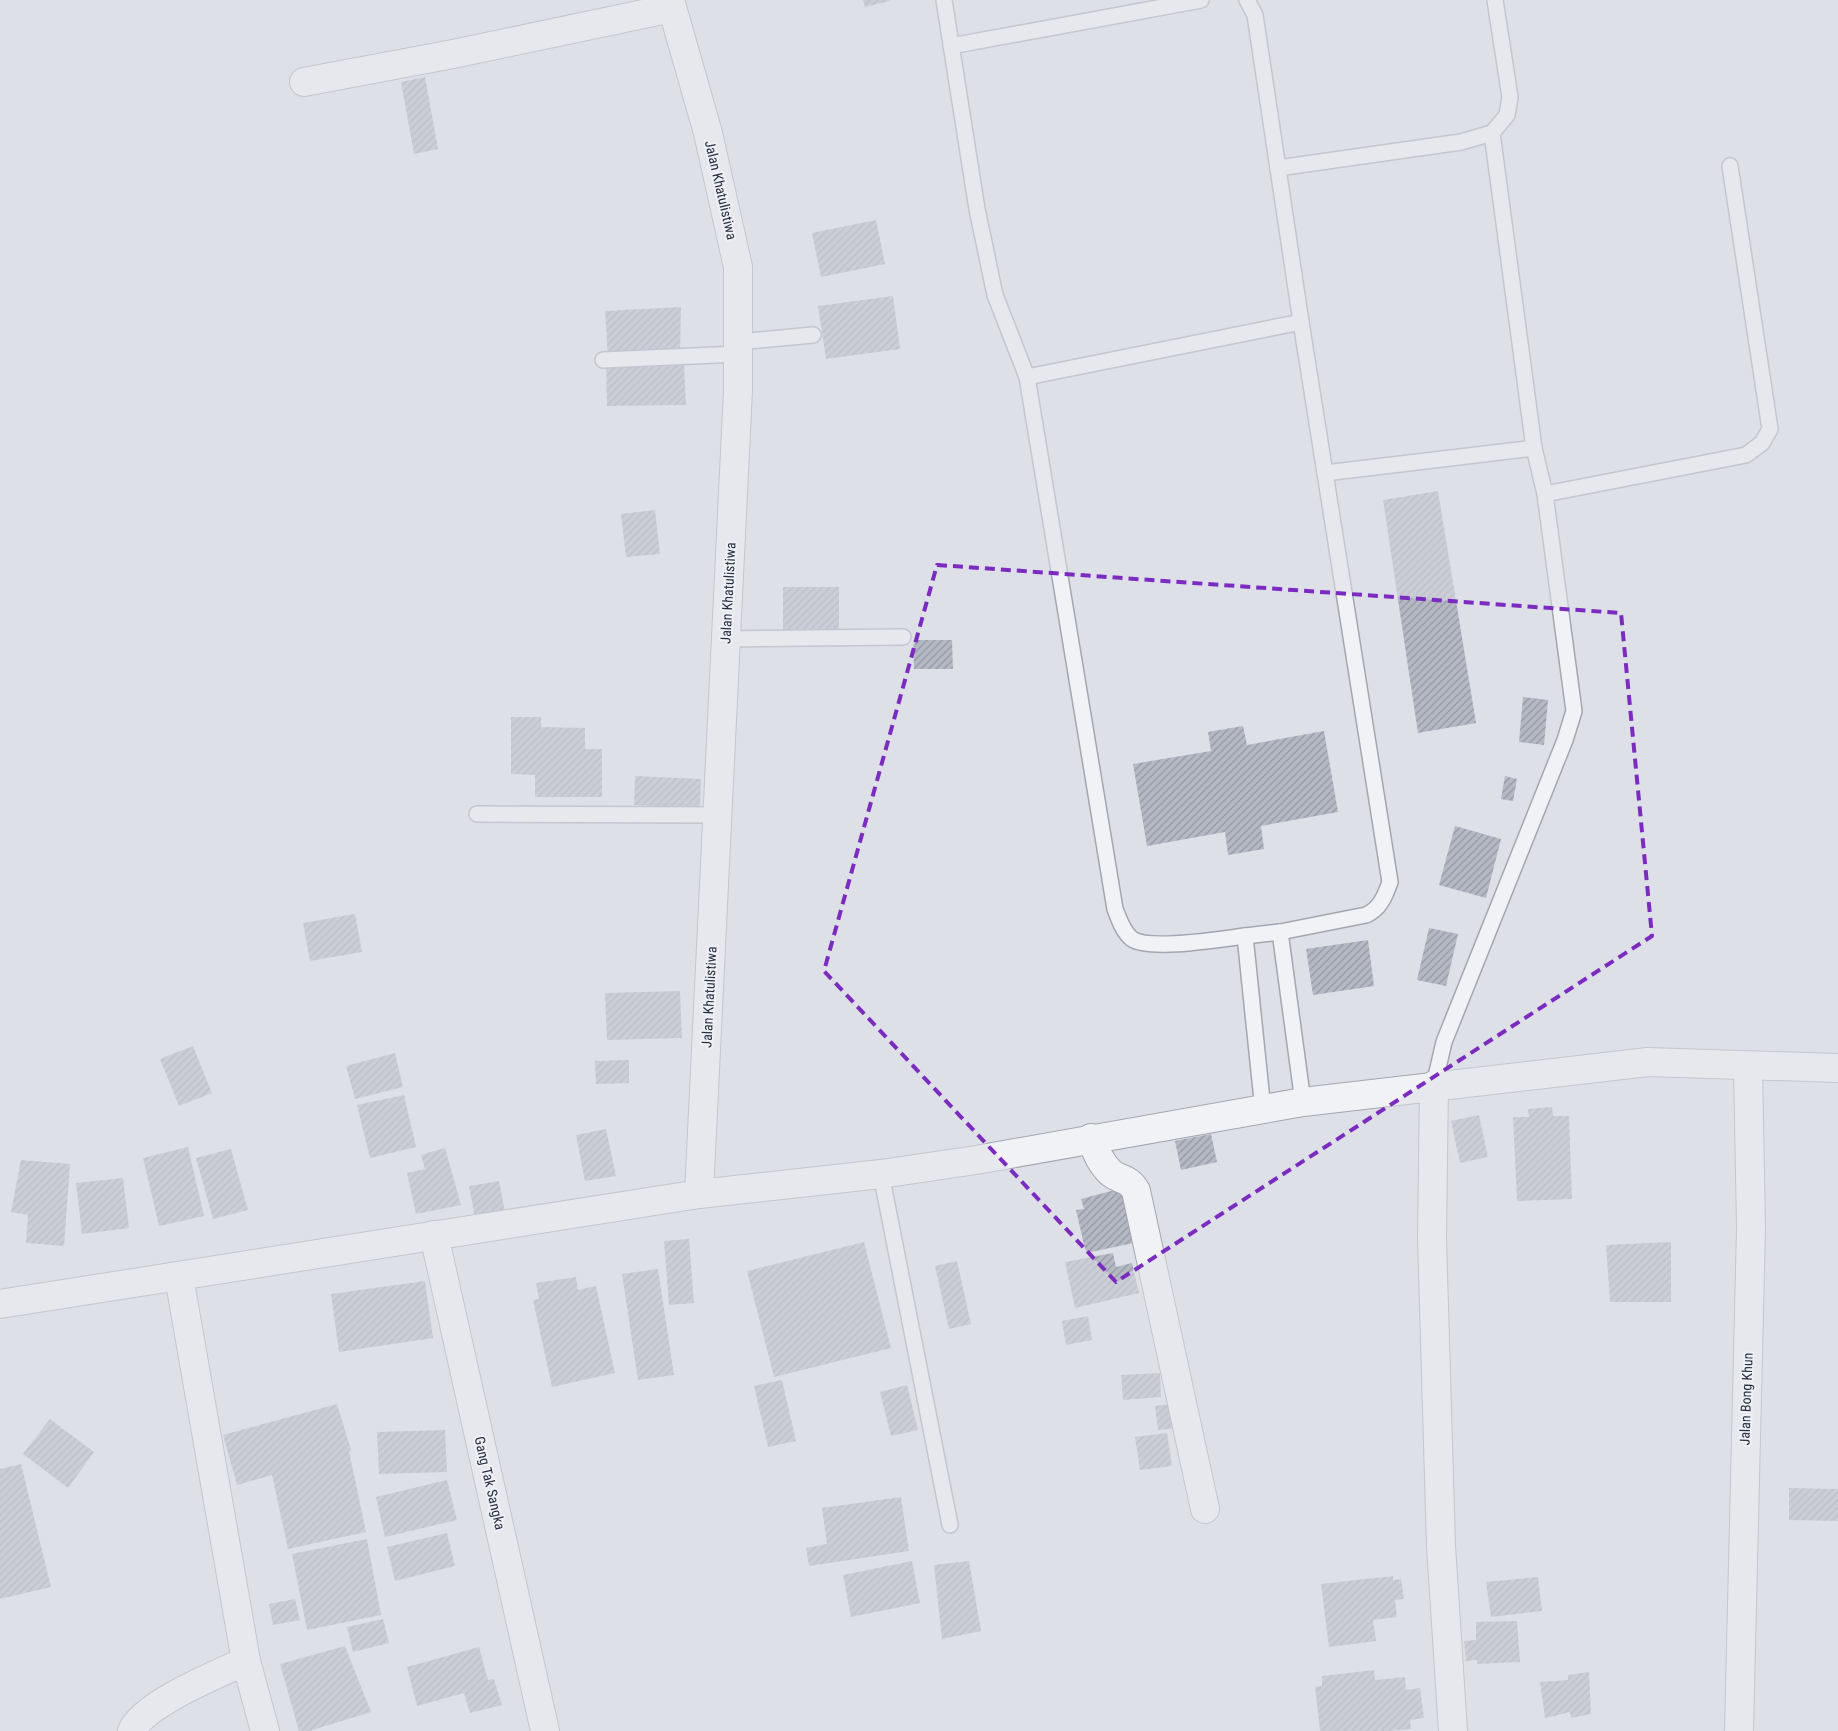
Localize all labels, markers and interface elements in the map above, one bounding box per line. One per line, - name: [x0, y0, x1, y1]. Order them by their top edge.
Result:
- street label: Jalan Khatulistiwa: [702, 139, 740, 241]
- street label: Jalan Khatulistiwa: [717, 542, 739, 644]
- street label: Jalan Khatulistiwa: [698, 946, 720, 1048]
- street label: Jalan Bong Khun: [1736, 1352, 1756, 1446]
- street label: Gang Tak Sangka: [472, 1435, 508, 1531]

